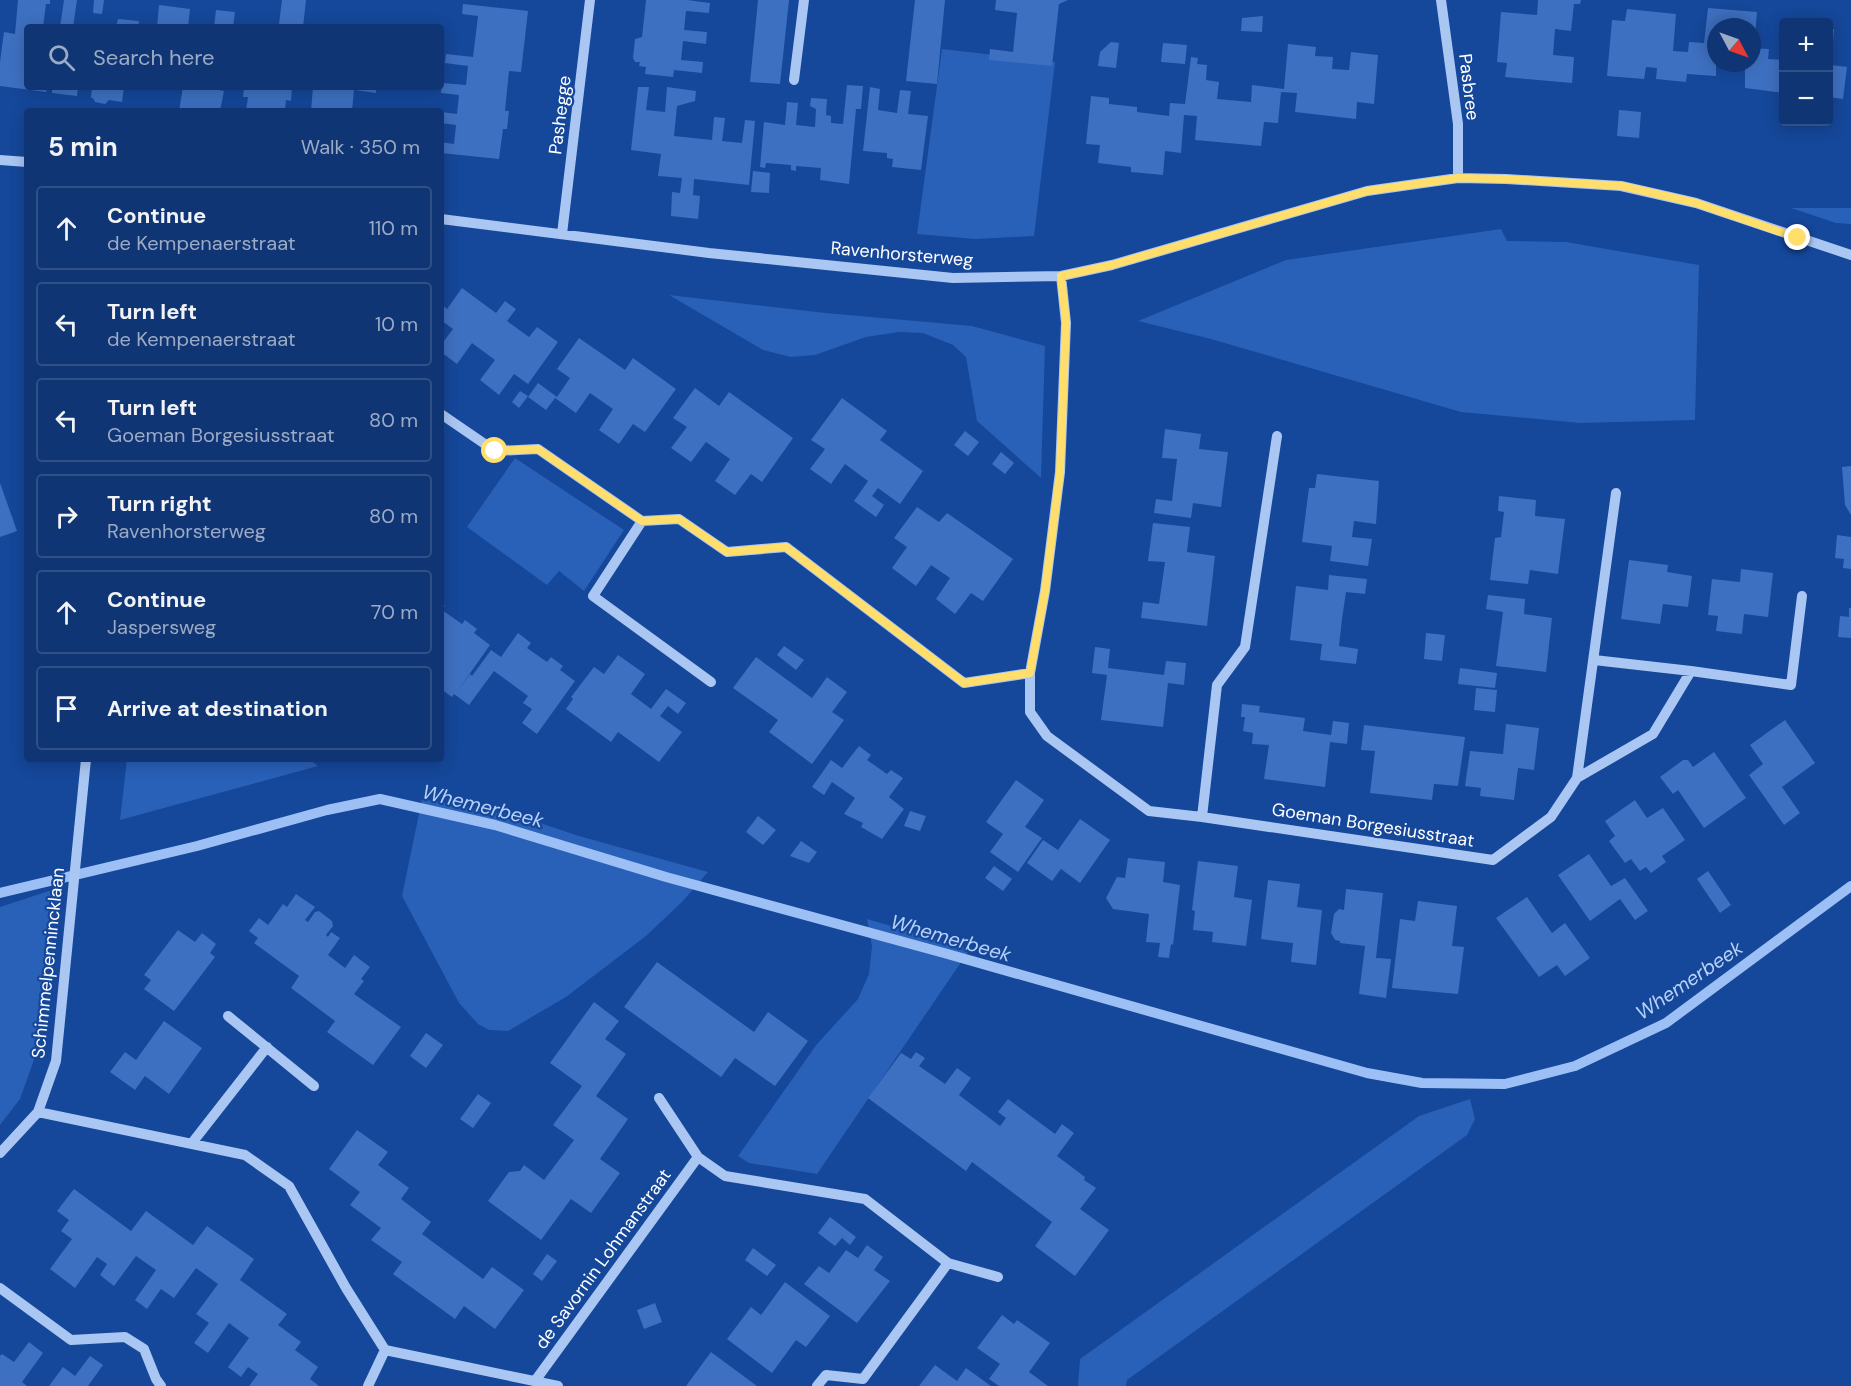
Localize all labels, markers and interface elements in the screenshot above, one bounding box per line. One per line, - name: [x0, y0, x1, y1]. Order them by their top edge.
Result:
- north arrow: [1707, 18, 1761, 72]
- map controls: [1779, 18, 1833, 126]
- button: +: [1779, 18, 1833, 72]
- search box: [24, 24, 444, 90]
- icon: search: [45, 41, 78, 74]
- text: Search here: [93, 43, 214, 72]
- street label: Pasbree: [1453, 52, 1485, 122]
- button: −: [1779, 72, 1833, 126]
- street label: Pashegge: [543, 74, 577, 156]
- text: 5 min: [48, 130, 118, 164]
- text: Walk · 350 m: [301, 134, 420, 160]
- text: Continue: [107, 201, 206, 230]
- icon: ahead: [50, 212, 83, 245]
- text: 110 m: [369, 215, 418, 241]
- route end: [1784, 224, 1810, 250]
- text: de Kempenaerstraat: [107, 230, 296, 256]
- street label: Ravenhorsterweg: [830, 236, 974, 272]
- text: Turn left: [107, 297, 197, 326]
- icon: left: [50, 308, 83, 341]
- text: 10 m: [375, 311, 418, 337]
- text: de Kempenaerstraat: [107, 326, 296, 352]
- text: Turn left: [107, 393, 197, 422]
- icon: left: [50, 404, 83, 437]
- text: 80 m: [369, 407, 418, 433]
- text: Goeman Borgesiusstraat: [107, 422, 335, 448]
- route start: [481, 437, 507, 463]
- text: Turn right: [107, 489, 212, 518]
- icon: right: [50, 500, 83, 533]
- text: 80 m: [369, 503, 418, 529]
- text: Ravenhorsterweg: [107, 518, 266, 544]
- text: Continue: [107, 585, 206, 614]
- icon: ahead: [50, 596, 83, 629]
- text: 70 m: [371, 599, 418, 625]
- text: Jaspersweg: [107, 614, 216, 640]
- icon: arrive: [50, 692, 83, 725]
- text: Arrive at destination: [107, 694, 328, 723]
- water label: Whemerbeek: [420, 778, 547, 834]
- street label: Goeman Borgesiusstraat: [1270, 797, 1476, 853]
- street label: Schimmelpennincklaan: [26, 866, 70, 1060]
- water label: Whemerbeek: [888, 908, 1015, 968]
- water label: Whemerbeek: [1630, 934, 1748, 1026]
- street label: de Savornin Lohmanstraat: [529, 1164, 677, 1354]

